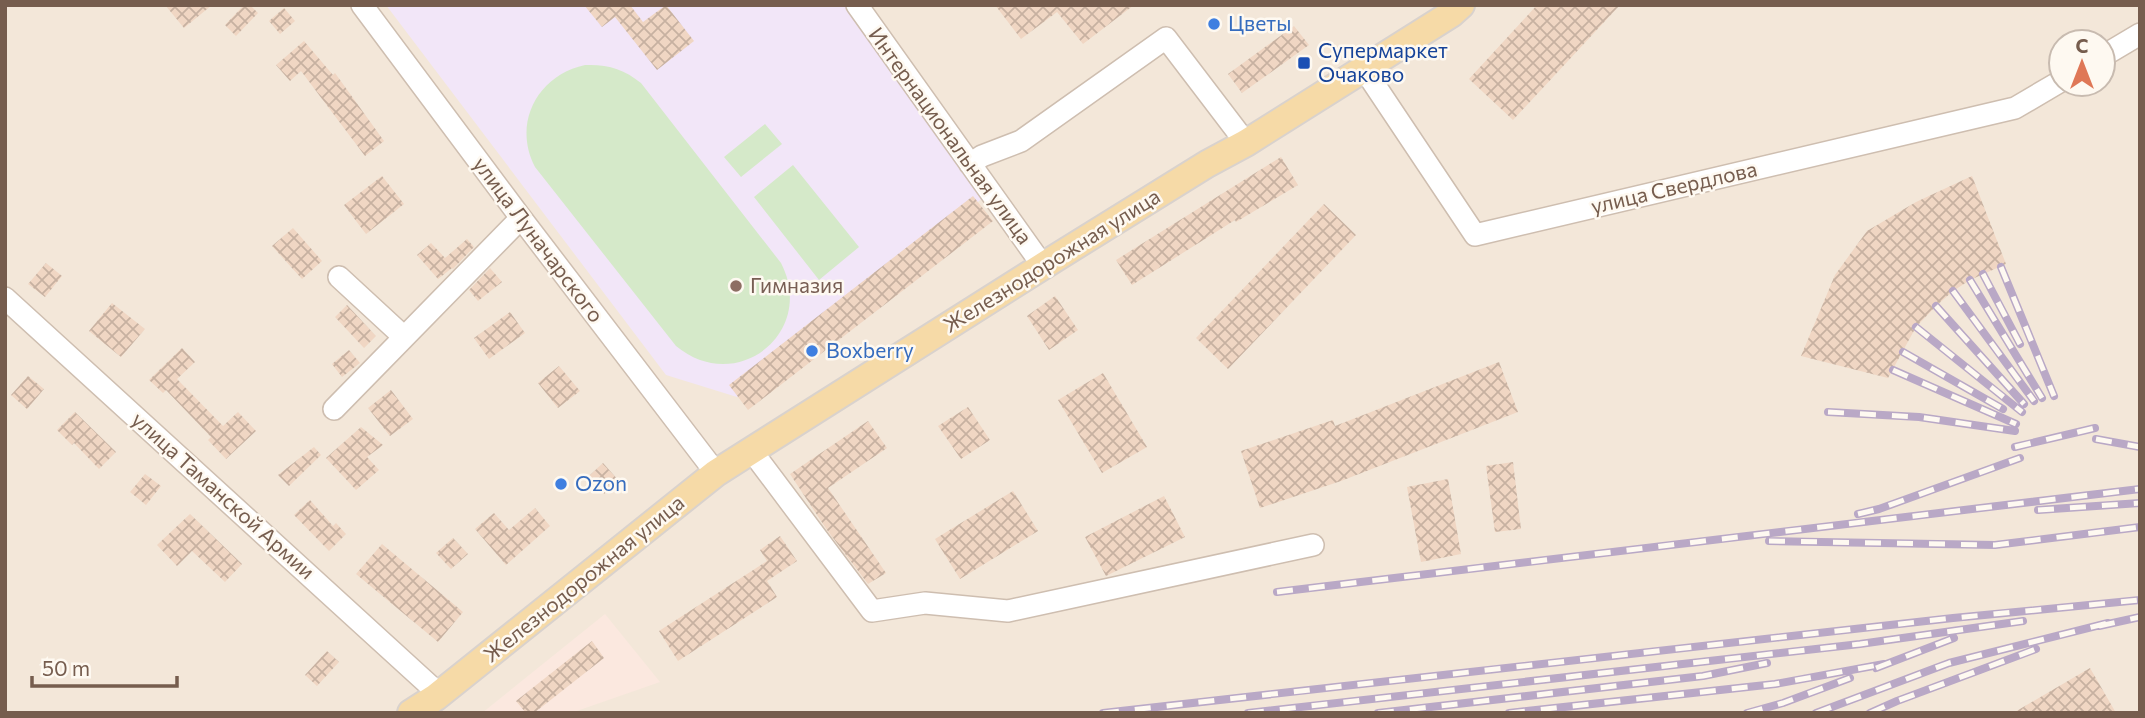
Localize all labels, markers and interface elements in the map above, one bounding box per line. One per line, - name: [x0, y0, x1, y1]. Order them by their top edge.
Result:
- place label: Цветы: [1228, 10, 1291, 35]
- marker: Цветы: [1206, 16, 1222, 32]
- street label: Интернациональная улица: [864, 22, 1038, 248]
- north arrow: [2047, 28, 2117, 98]
- text: С: [2076, 34, 2089, 57]
- place label: Супермаркет Очаково: [1318, 37, 1448, 86]
- marker: Супермаркет Очаково: [1296, 55, 1312, 71]
- street label: улица Луначарского: [469, 151, 610, 327]
- street label: улица Свердлова: [1588, 155, 1759, 218]
- street label: Железнодорожная улица: [938, 183, 1164, 337]
- place label: Гимназия: [750, 272, 843, 297]
- marker: Гимназия: [728, 278, 744, 294]
- place label: Boxberry: [826, 337, 914, 362]
- marker: Boxberry: [804, 343, 820, 359]
- street label: улица Таманской Армии: [127, 406, 321, 584]
- place label: Ozon: [575, 470, 627, 495]
- marker: Ozon: [553, 476, 569, 492]
- street label: Железнодорожная улица: [478, 489, 688, 667]
- scale bar: [32, 644, 177, 688]
- text: 50 m: [42, 655, 90, 680]

